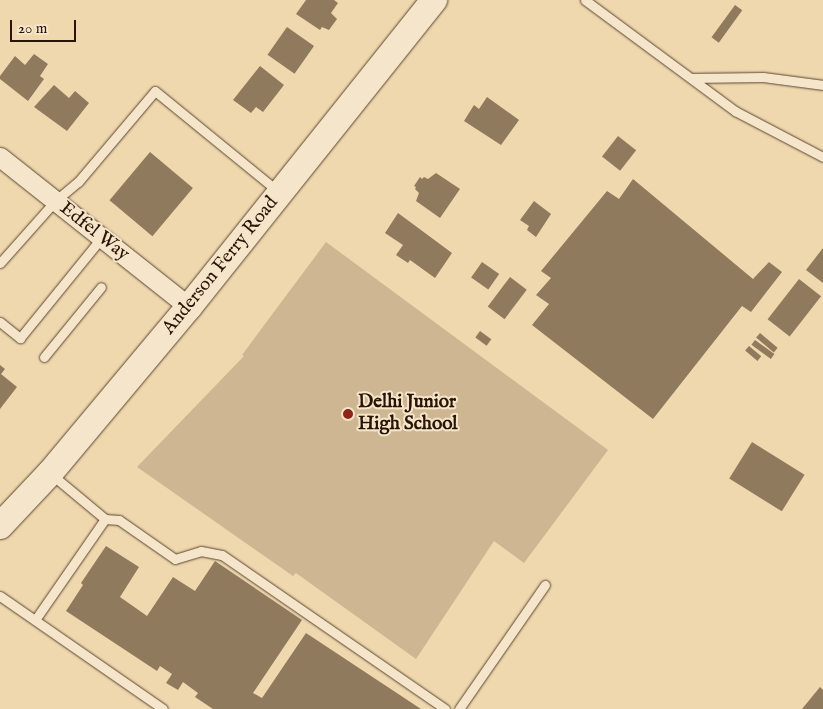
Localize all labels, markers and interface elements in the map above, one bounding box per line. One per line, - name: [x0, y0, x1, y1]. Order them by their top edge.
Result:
- scale bar: [12, 10, 79, 42]
- text: 20 m: [18, 19, 47, 38]
- street label: Anderson Ferry Road: [158, 192, 284, 340]
- street label: Edfel Way: [54, 198, 134, 266]
- place label: Delhi Junior High School: [358, 392, 458, 436]
- marker: Delhi Junior High School: [342, 408, 354, 420]

